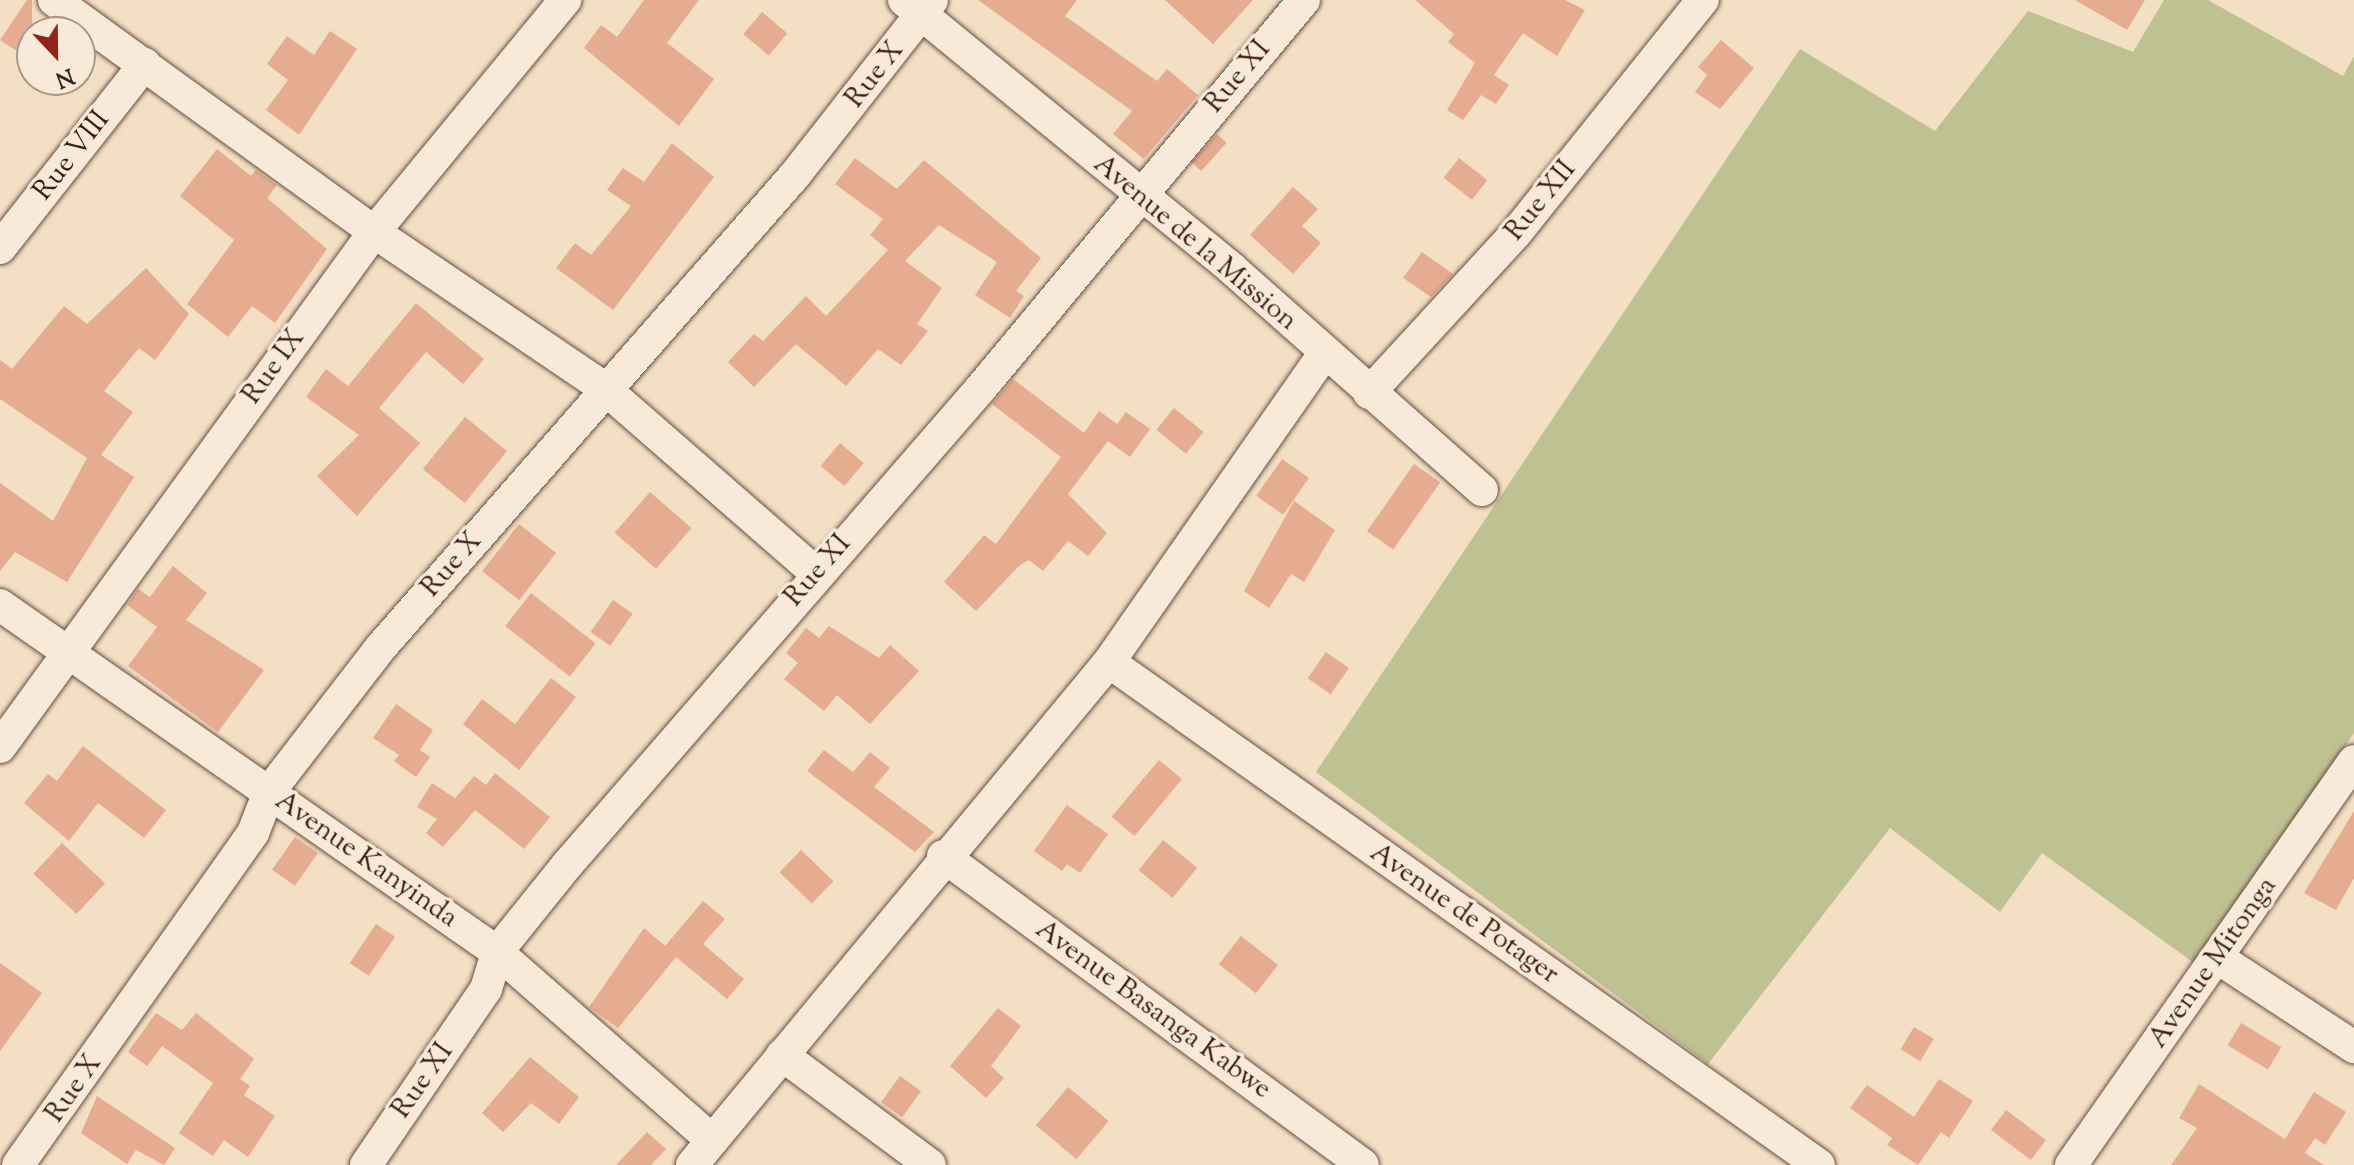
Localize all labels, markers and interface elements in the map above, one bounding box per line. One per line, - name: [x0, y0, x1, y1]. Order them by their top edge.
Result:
- north arrow: [16, 16, 96, 96]
- street label: Rue XI: [1198, 34, 1278, 120]
- street label: Rue X: [839, 35, 911, 115]
- text: N: [50, 58, 78, 95]
- street label: Rue VIII: [27, 104, 117, 208]
- street label: Avenue de la Mission: [1086, 148, 1304, 338]
- street label: Rue XII: [1498, 154, 1584, 248]
- street label: Rue IX: [236, 323, 312, 411]
- street label: Rue X: [415, 526, 489, 604]
- street label: Rue XI: [778, 528, 858, 614]
- street label: Avenue Kanyinda: [268, 784, 464, 936]
- street label: Avenue de Potager: [1363, 836, 1565, 992]
- street label: Avenue Mitonga: [2142, 871, 2284, 1055]
- street label: Avenue Basanga Kabwe: [1029, 913, 1277, 1107]
- street label: Rue XI: [385, 1037, 461, 1125]
- street label: Rue X: [39, 1048, 109, 1130]

